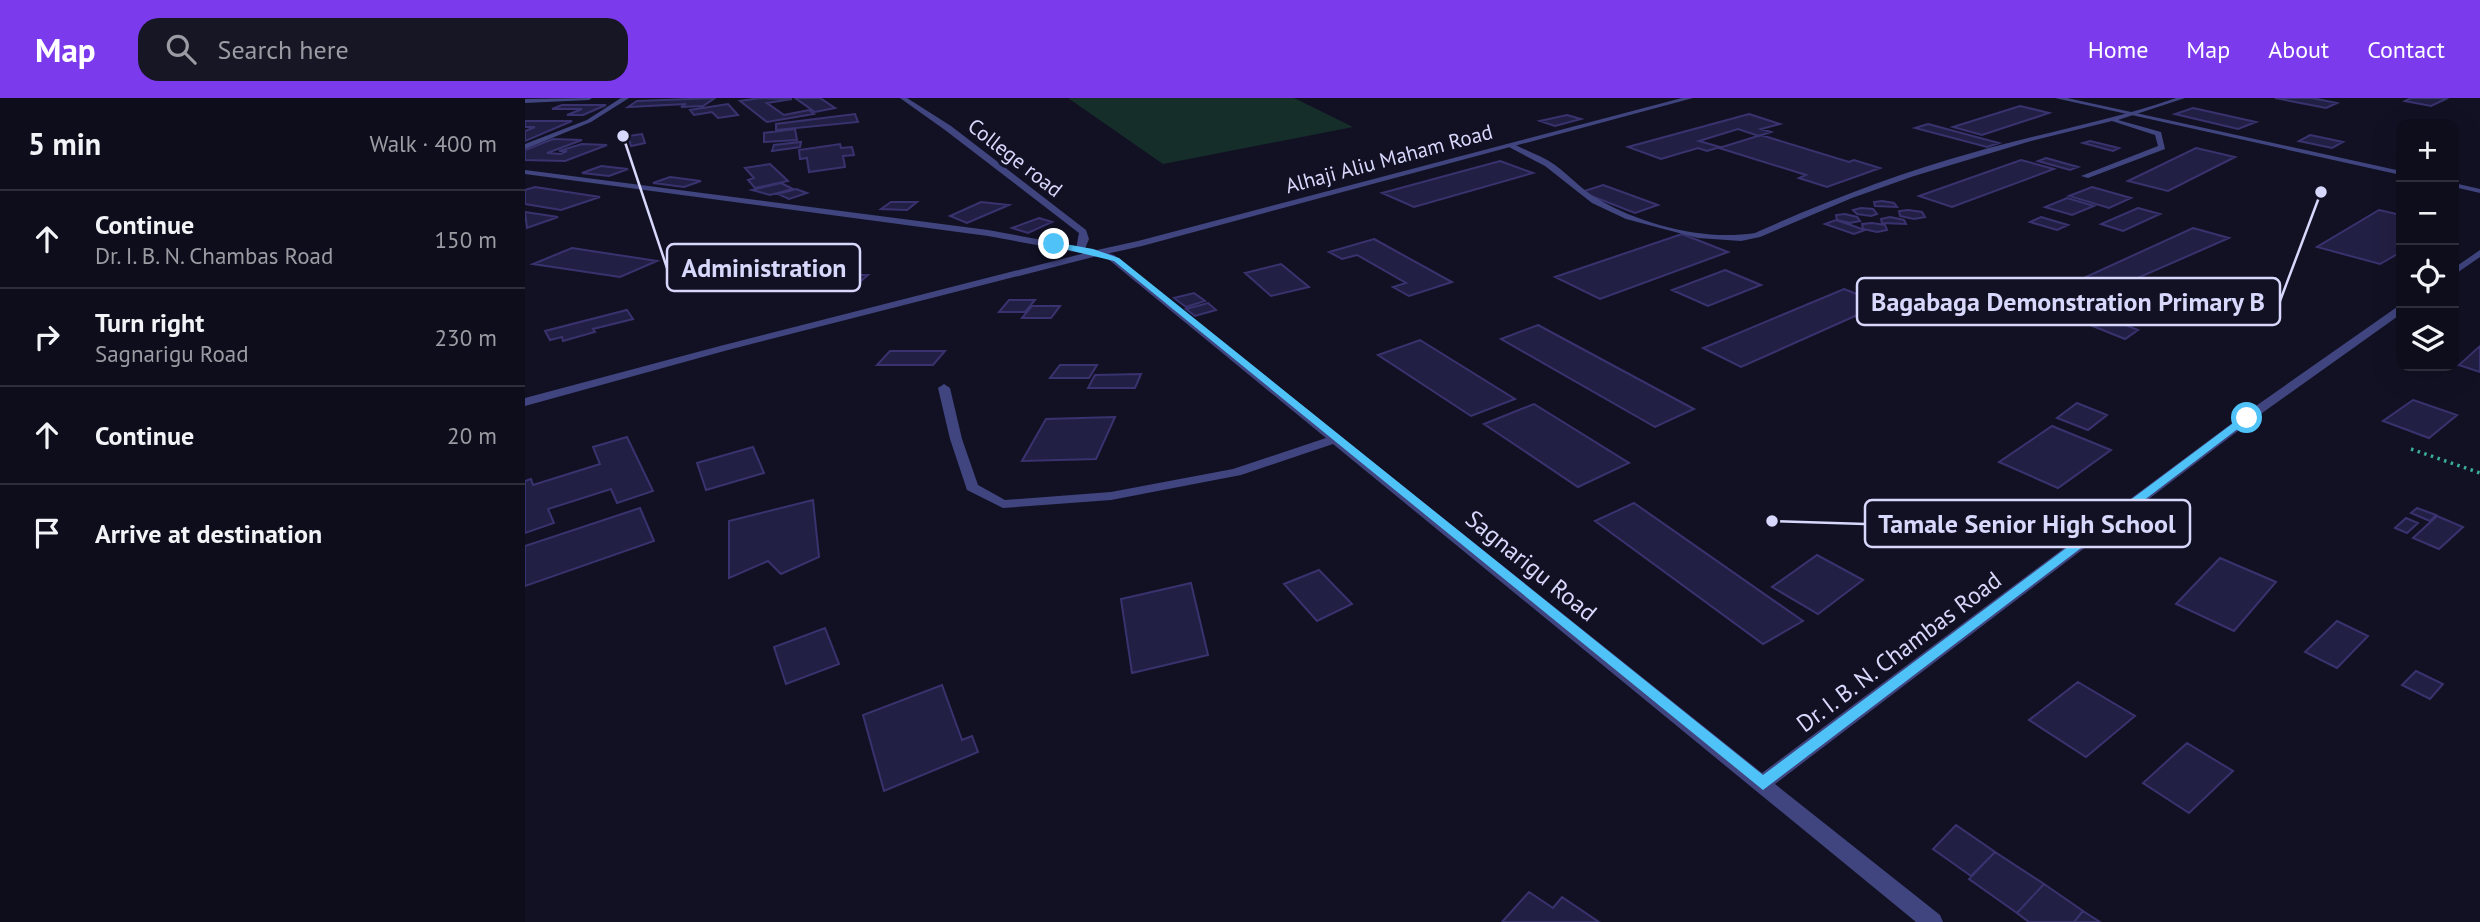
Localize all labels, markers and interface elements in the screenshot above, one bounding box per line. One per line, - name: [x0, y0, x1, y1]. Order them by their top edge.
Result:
- search box: [138, 18, 628, 81]
- text: Map: [35, 28, 96, 71]
- icon: search: [162, 30, 200, 68]
- text: Search here: [218, 33, 349, 66]
- text: Home: [2088, 34, 2148, 65]
- text: Map: [2186, 34, 2230, 65]
- text: About: [2268, 34, 2329, 65]
- text: Contact: [2367, 34, 2445, 65]
- street label: College road: [963, 112, 1068, 203]
- street label: Alhaji Aliu Maham Road: [1282, 118, 1495, 199]
- map controls: [2396, 119, 2459, 371]
- button: +: [2396, 119, 2459, 182]
- text: 5 min: [28, 124, 101, 163]
- text: Walk · 400 m: [370, 129, 497, 158]
- button: −: [2396, 182, 2459, 245]
- text: Continue: [95, 208, 194, 241]
- icon: ahead: [28, 220, 66, 258]
- text: 150 m: [435, 225, 497, 254]
- route end: [1038, 228, 1069, 259]
- text: Dr. I. B. N. Chambas Road: [95, 241, 333, 270]
- callout: Administration: [667, 244, 860, 291]
- button: locate: [2396, 245, 2459, 308]
- text: Administration: [681, 251, 847, 284]
- callout: Bagabaga Demonstration Primary B: [1857, 278, 2280, 325]
- text: Bagabaga Demonstration Primary B: [1871, 285, 2265, 318]
- text: Turn right: [95, 306, 204, 339]
- button: layers: [2396, 308, 2459, 371]
- icon: right: [28, 318, 66, 356]
- text: 230 m: [435, 323, 497, 352]
- text: Sagnarigu Road: [95, 339, 249, 368]
- route start: [2231, 402, 2262, 433]
- icon: ahead: [28, 416, 66, 454]
- text: Continue: [95, 419, 194, 452]
- text: 20 m: [447, 421, 497, 450]
- callout: Tamale Senior High School: [1865, 500, 2190, 547]
- street label: Sagnarigu Road: [1459, 503, 1603, 628]
- text: Tamale Senior High School: [1878, 507, 2176, 540]
- icon: arrive: [28, 514, 66, 552]
- text: Arrive at destination: [95, 517, 322, 550]
- street label: Dr. I. B. N. Chambas Road: [1790, 564, 2007, 739]

